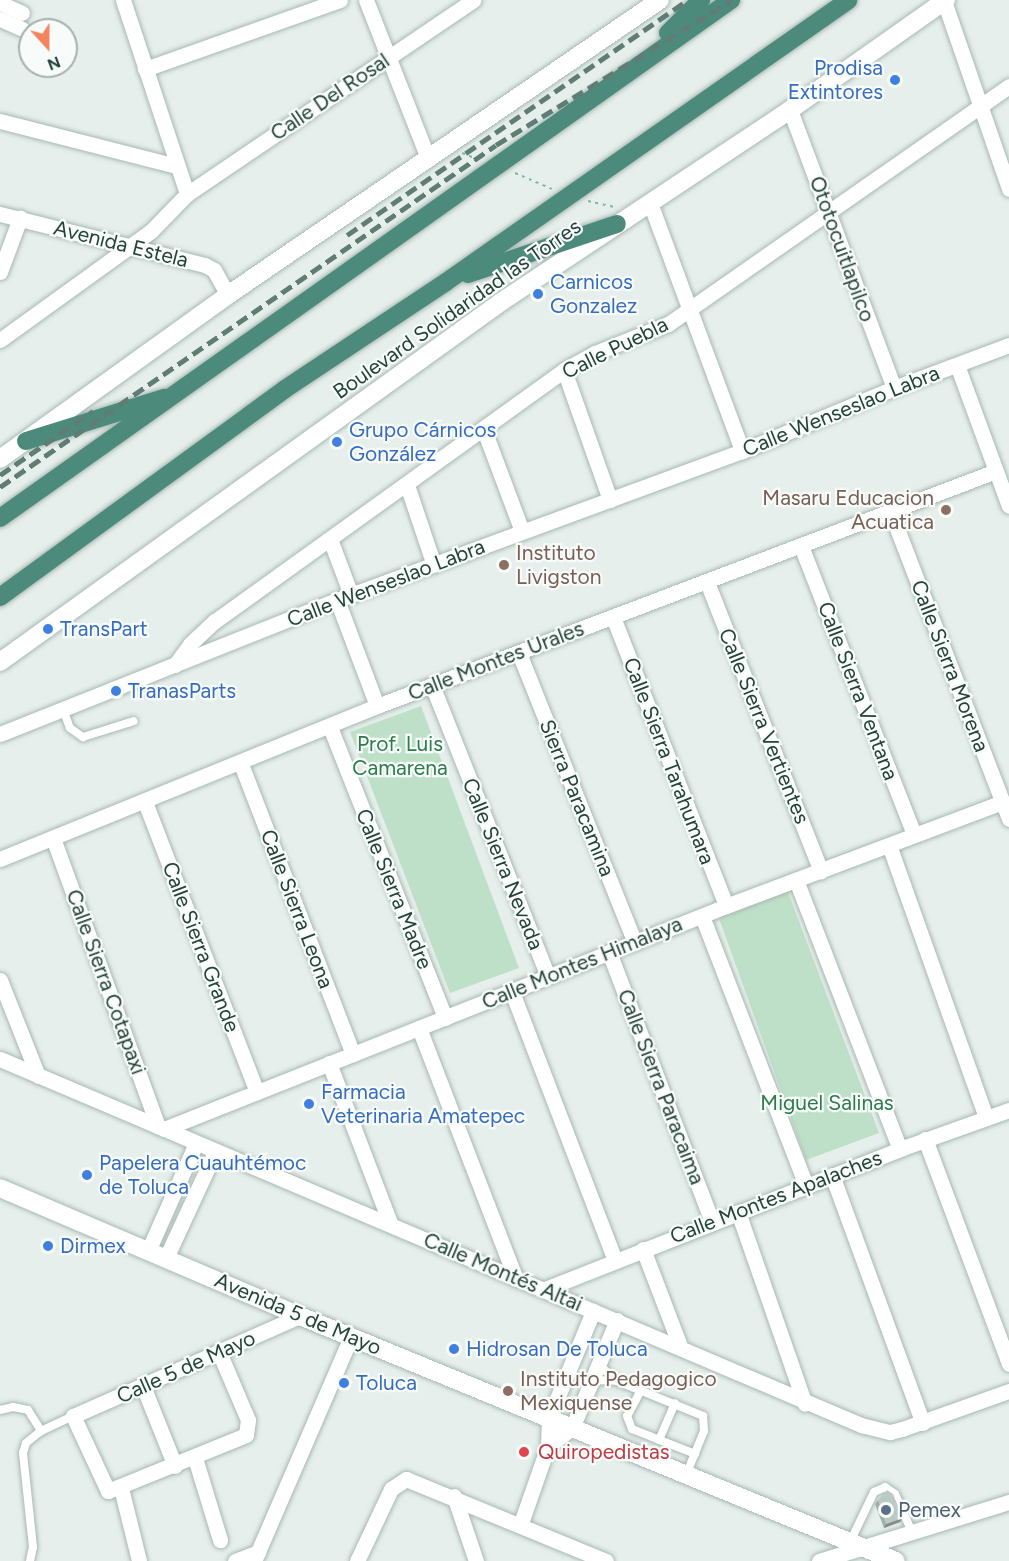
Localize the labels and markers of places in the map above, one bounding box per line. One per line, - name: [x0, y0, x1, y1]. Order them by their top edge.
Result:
- place label: Prodisa Extintores: [788, 55, 883, 105]
- marker: Prodisa Extintores: [888, 73, 902, 87]
- place label: Carnicos Gonzalez: [550, 269, 637, 319]
- marker: Carnicos Gonzalez: [531, 287, 545, 301]
- place label: Grupo Cárnicos González: [349, 417, 496, 467]
- marker: Grupo Cárnicos González: [330, 435, 344, 449]
- place label: Masaru Educacion Acuatica: [762, 485, 934, 535]
- marker: Masaru Educacion Acuatica: [939, 503, 953, 517]
- place label: Instituto Livigston: [516, 540, 601, 590]
- marker: Instituto Livigston: [497, 558, 511, 572]
- place label: TransPart: [60, 616, 148, 642]
- marker: TransPart: [41, 622, 55, 636]
- place label: TranasParts: [128, 678, 236, 704]
- marker: TranasParts: [109, 684, 123, 698]
- place label: Farmacia Veterinaria Amatepec: [321, 1079, 525, 1129]
- marker: Farmacia Veterinaria Amatepec: [302, 1097, 316, 1111]
- place label: Papelera Cuauhtémoc de Toluca: [99, 1150, 306, 1200]
- marker: Papelera Cuauhtémoc de Toluca: [80, 1168, 94, 1182]
- place label: Dirmex: [60, 1233, 126, 1259]
- marker: Dirmex: [41, 1239, 55, 1253]
- place label: Hidrosan De Toluca: [466, 1336, 648, 1362]
- marker: Hidrosan De Toluca: [447, 1342, 461, 1356]
- place label: Instituto Pedagogico Mexiquense: [520, 1366, 717, 1416]
- place label: Toluca: [356, 1370, 417, 1396]
- marker: Toluca: [337, 1376, 351, 1390]
- marker: Instituto Pedagogico Mexiquense: [501, 1384, 515, 1398]
- place label: Quiropedistas: [538, 1439, 669, 1465]
- marker: Quiropedistas: [515, 1443, 533, 1461]
- place label: Pemex: [898, 1497, 961, 1523]
- marker: Pemex: [879, 1503, 893, 1517]

